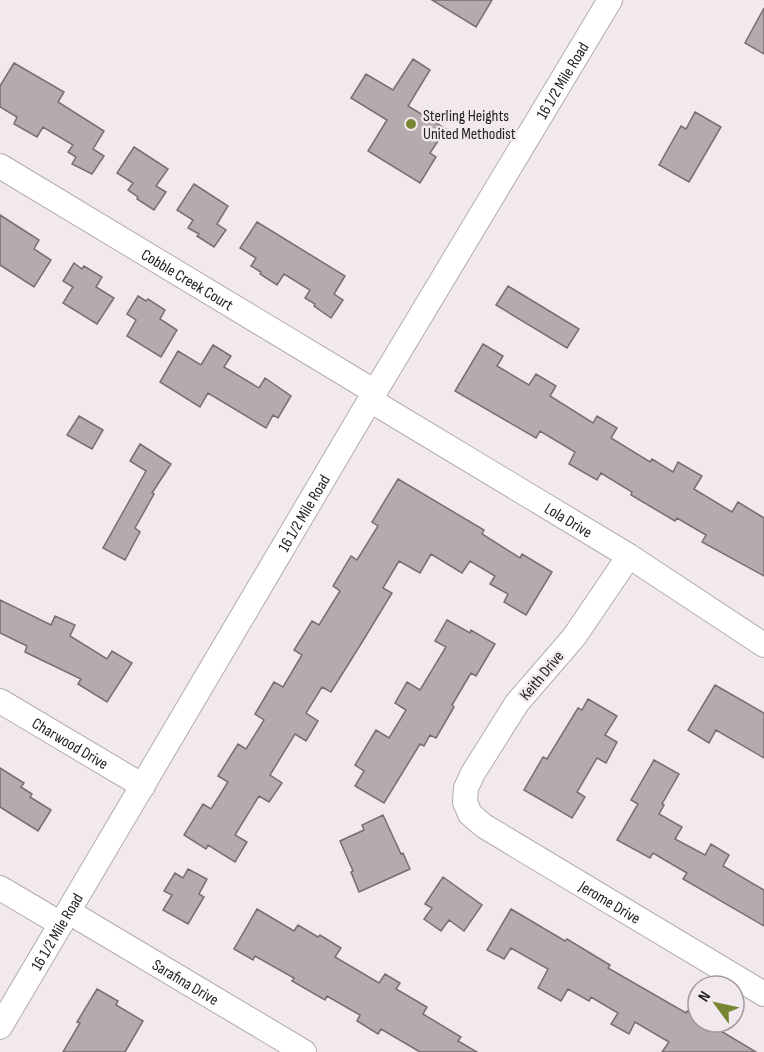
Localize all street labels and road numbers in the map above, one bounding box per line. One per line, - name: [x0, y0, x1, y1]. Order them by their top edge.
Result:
- street label: 16 1/2 Mile Road: [533, 39, 593, 123]
- street label: Cobble Creek Court: [137, 245, 236, 315]
- street label: 16 1/2 Mile Road: [275, 472, 335, 555]
- street label: Lola Drive: [541, 499, 595, 543]
- street label: Keith Drive: [516, 647, 568, 705]
- street label: Charwood Drive: [28, 714, 111, 774]
- street label: Jerome Drive: [575, 877, 643, 929]
- street label: 16 1/2 Mile Road: [28, 890, 88, 974]
- street label: Sarafina Drive: [148, 956, 222, 1010]

